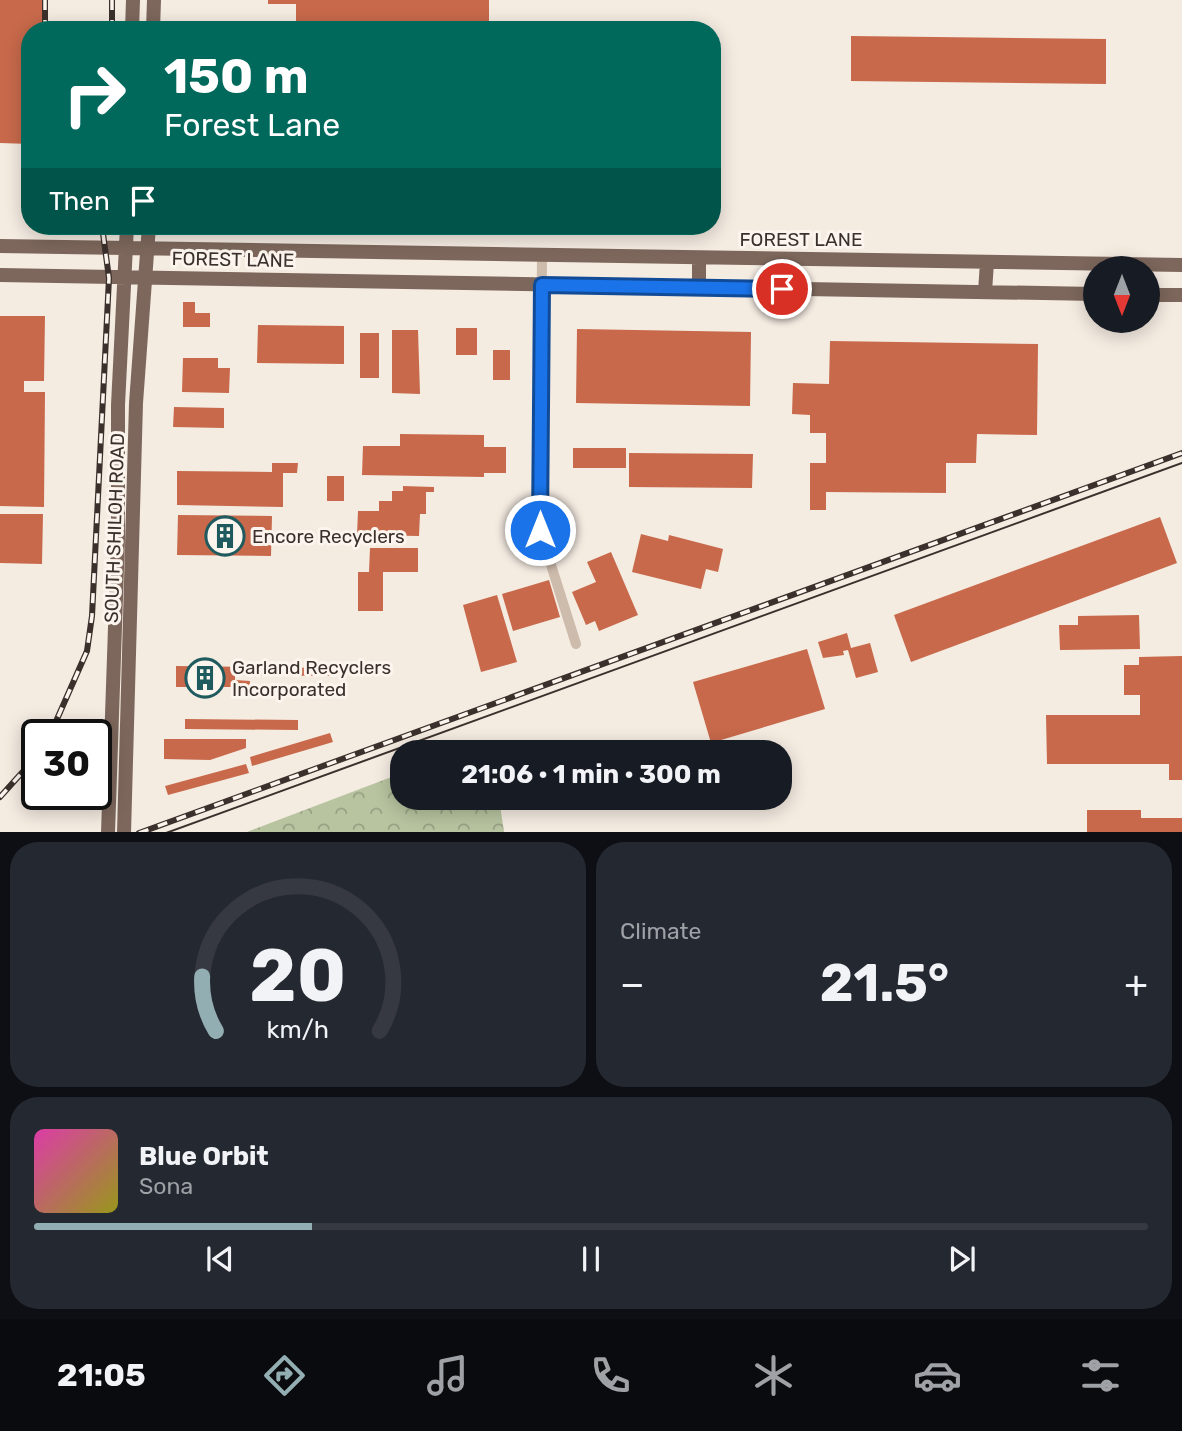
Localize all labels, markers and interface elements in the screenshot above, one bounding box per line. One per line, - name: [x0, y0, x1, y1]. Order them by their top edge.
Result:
- text: 150 m: [164, 47, 309, 105]
- icon: right: [49, 49, 140, 140]
- text: Forest Lane: [164, 106, 340, 144]
- icon: arrive: [124, 182, 162, 220]
- text: Then: [49, 186, 110, 217]
- street label: FOREST LANE: [740, 228, 862, 251]
- street label: FOREST LANE: [171, 247, 295, 272]
- north arrow: [1083, 256, 1160, 332]
- map controls: [1083, 256, 1160, 333]
- pin: [752, 259, 812, 319]
- icon: arrive: [763, 270, 801, 308]
- street label: SOUTH SHILOH ROAD: [100, 433, 129, 623]
- position arrow: [503, 493, 577, 567]
- building icon: Encore Recyclers: [204, 515, 246, 557]
- place label: Encore Recyclers: [252, 525, 405, 548]
- place label: Garland Recyclers Incorporated: [232, 656, 391, 701]
- building icon: Garland Recyclers Incorporated: [184, 657, 226, 699]
- speed limit sign: 30: [21, 719, 112, 810]
- text: 21:06 · 1 min · 300 m: [461, 759, 721, 790]
- text: Climate: [620, 917, 701, 945]
- text: 20: [250, 933, 346, 1019]
- text: 21.5°: [820, 952, 949, 1014]
- text: −: [620, 961, 645, 1007]
- text: +: [1124, 961, 1148, 1007]
- text: km/h: [267, 1014, 329, 1043]
- text: Blue Orbit: [139, 1141, 269, 1172]
- text: Sona: [139, 1172, 193, 1200]
- icon: previous: [201, 1240, 239, 1278]
- icon: pause: [572, 1240, 610, 1278]
- icon: next: [943, 1240, 981, 1278]
- icon: directions: [260, 1351, 309, 1400]
- icon: music: [423, 1351, 472, 1400]
- icon: phone: [586, 1351, 635, 1400]
- icon: climate: [749, 1351, 798, 1400]
- icon: car: [913, 1351, 962, 1400]
- icon: filters: [1076, 1351, 1125, 1400]
- text: 21:05: [57, 1356, 146, 1394]

